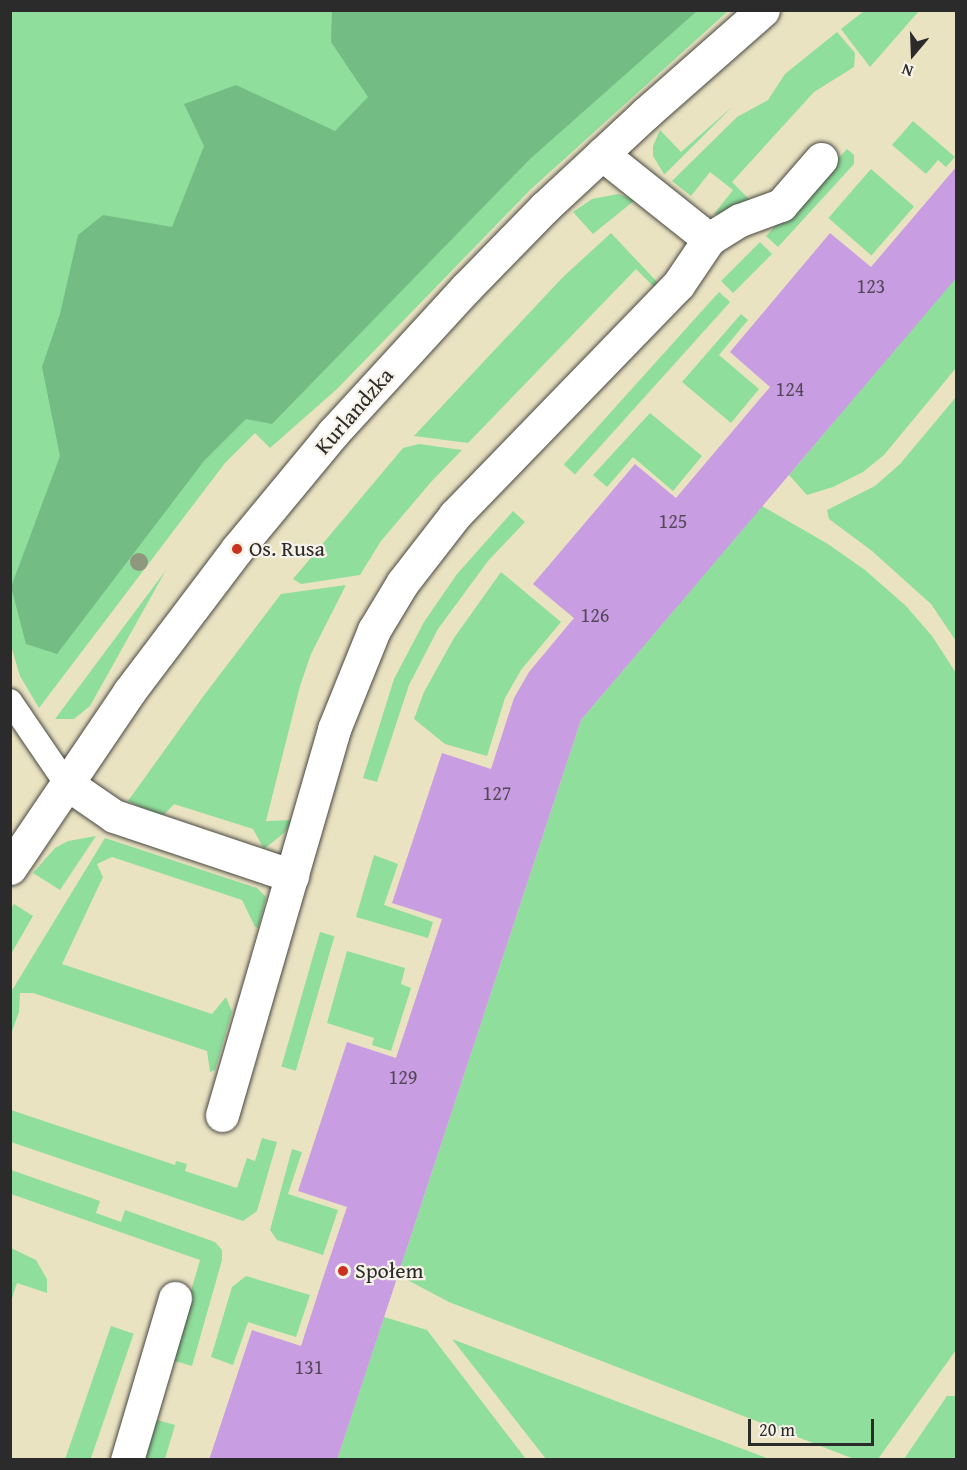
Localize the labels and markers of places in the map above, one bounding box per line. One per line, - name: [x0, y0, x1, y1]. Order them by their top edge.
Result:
- place label: Os. Rusa: [249, 536, 325, 562]
- marker: Os. Rusa: [230, 542, 244, 556]
- place label: Społem: [355, 1258, 424, 1284]
- marker: Społem: [336, 1264, 350, 1278]

